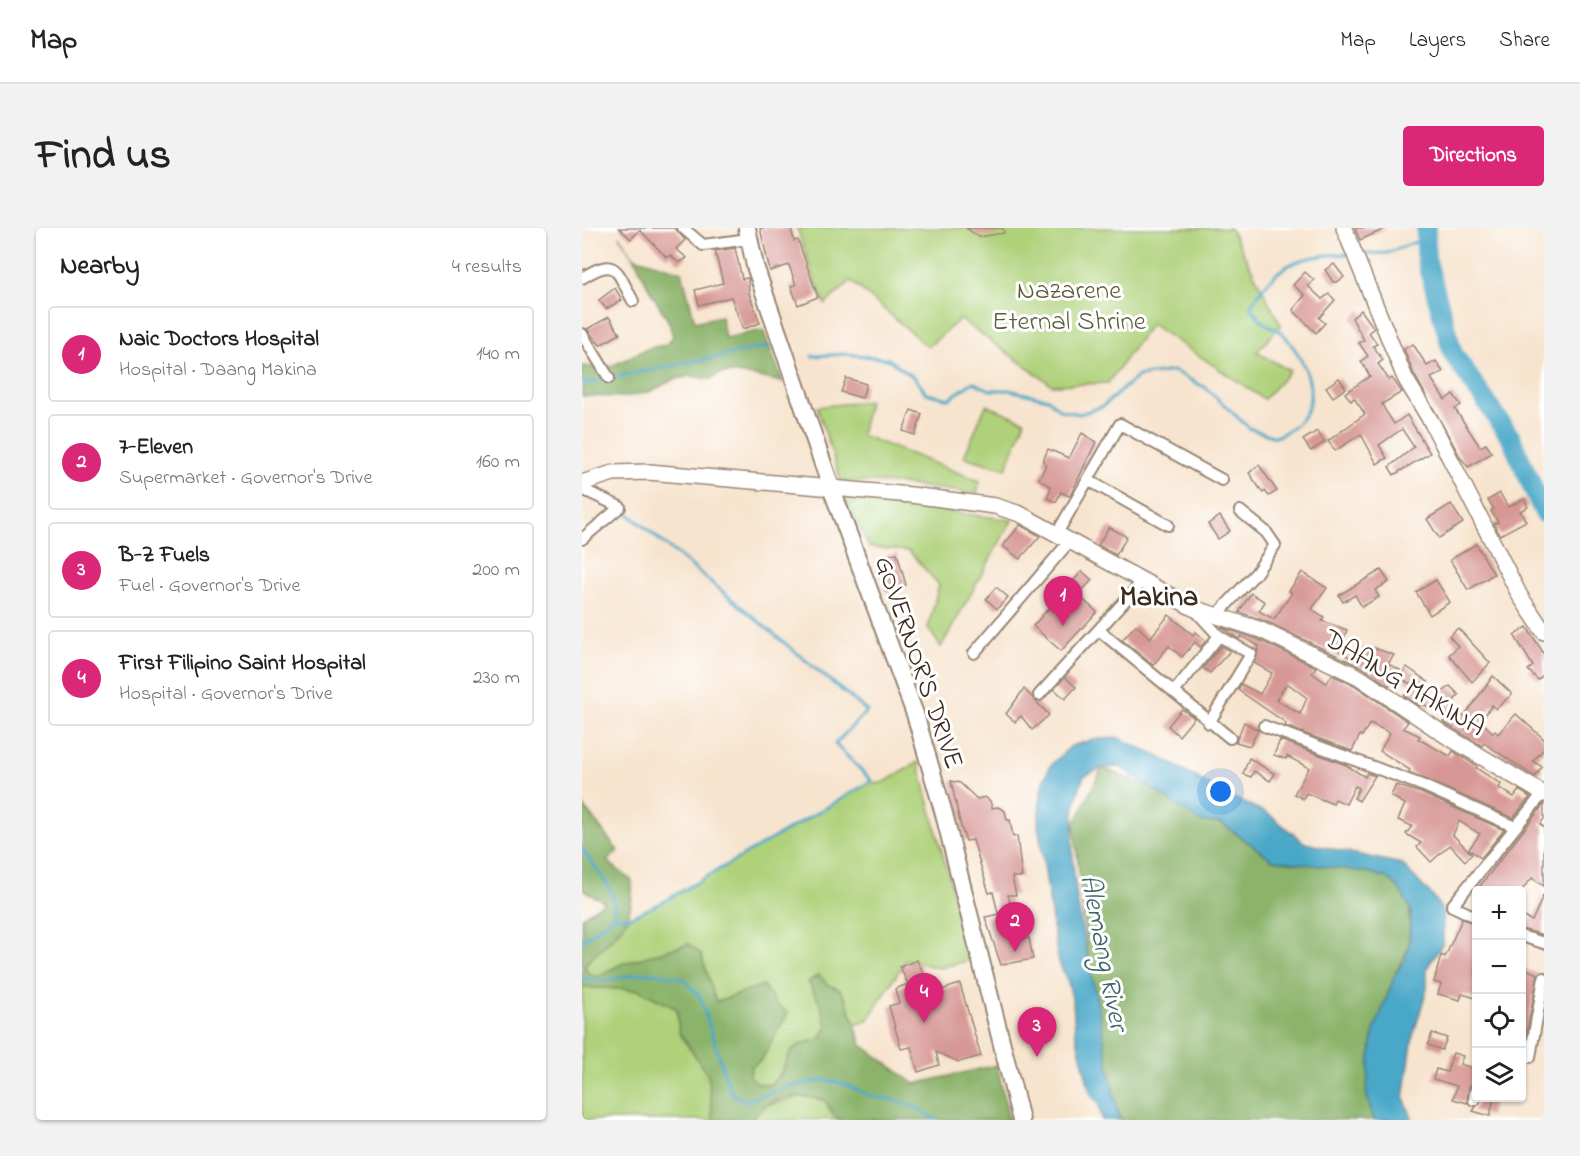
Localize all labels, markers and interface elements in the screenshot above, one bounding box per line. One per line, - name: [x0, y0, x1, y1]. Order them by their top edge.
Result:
- text: Map: [30, 21, 77, 62]
- text: Map: [1340, 26, 1376, 56]
- text: Layers: [1409, 26, 1466, 56]
- text: Share: [1499, 26, 1550, 56]
- text: Find us: [36, 126, 171, 187]
- button: Directions: [1403, 126, 1544, 186]
- text: Nearby: [60, 248, 139, 286]
- text: 4 results: [452, 253, 522, 282]
- park label: Nazarene Eternal Shrine: [992, 272, 1147, 342]
- text: Naic Doctors Hospital: [119, 324, 319, 356]
- text: 1: [78, 340, 85, 369]
- text: 140 m: [476, 340, 520, 369]
- text: Hospital · Daang Makina: [119, 356, 317, 385]
- text: 7-Eleven: [119, 432, 193, 464]
- text: 2: [77, 448, 86, 477]
- text: 160 m: [476, 448, 520, 477]
- text: Supermarket · Governor's Drive: [119, 464, 372, 493]
- text: B-Z Fuels: [119, 540, 210, 572]
- street label: GOVERNOR'S DRIVE: [863, 551, 972, 774]
- text: 3: [77, 556, 86, 585]
- text: 200 m: [472, 556, 520, 585]
- text: Fuel · Governor's Drive: [119, 572, 300, 601]
- pin: 1: [1044, 576, 1082, 626]
- district label: Makina: [1120, 578, 1198, 619]
- street label: DAANG MAKINA: [1315, 620, 1492, 748]
- text: First Filipino Saint Hospital: [119, 648, 366, 680]
- text: 4: [77, 664, 86, 693]
- text: 230 m: [473, 664, 520, 693]
- text: Hospital · Governor's Drive: [119, 680, 333, 709]
- your location: [1206, 777, 1235, 806]
- water label: Alemang River: [1067, 871, 1138, 1037]
- map controls: [1472, 886, 1526, 1102]
- button: +: [1472, 886, 1526, 940]
- pin: 2: [996, 902, 1034, 952]
- button: −: [1472, 940, 1526, 994]
- pin: 4: [904, 974, 944, 1023]
- button: locate: [1472, 994, 1526, 1048]
- pin: 3: [1018, 1008, 1056, 1057]
- button: layers: [1472, 1048, 1526, 1102]

